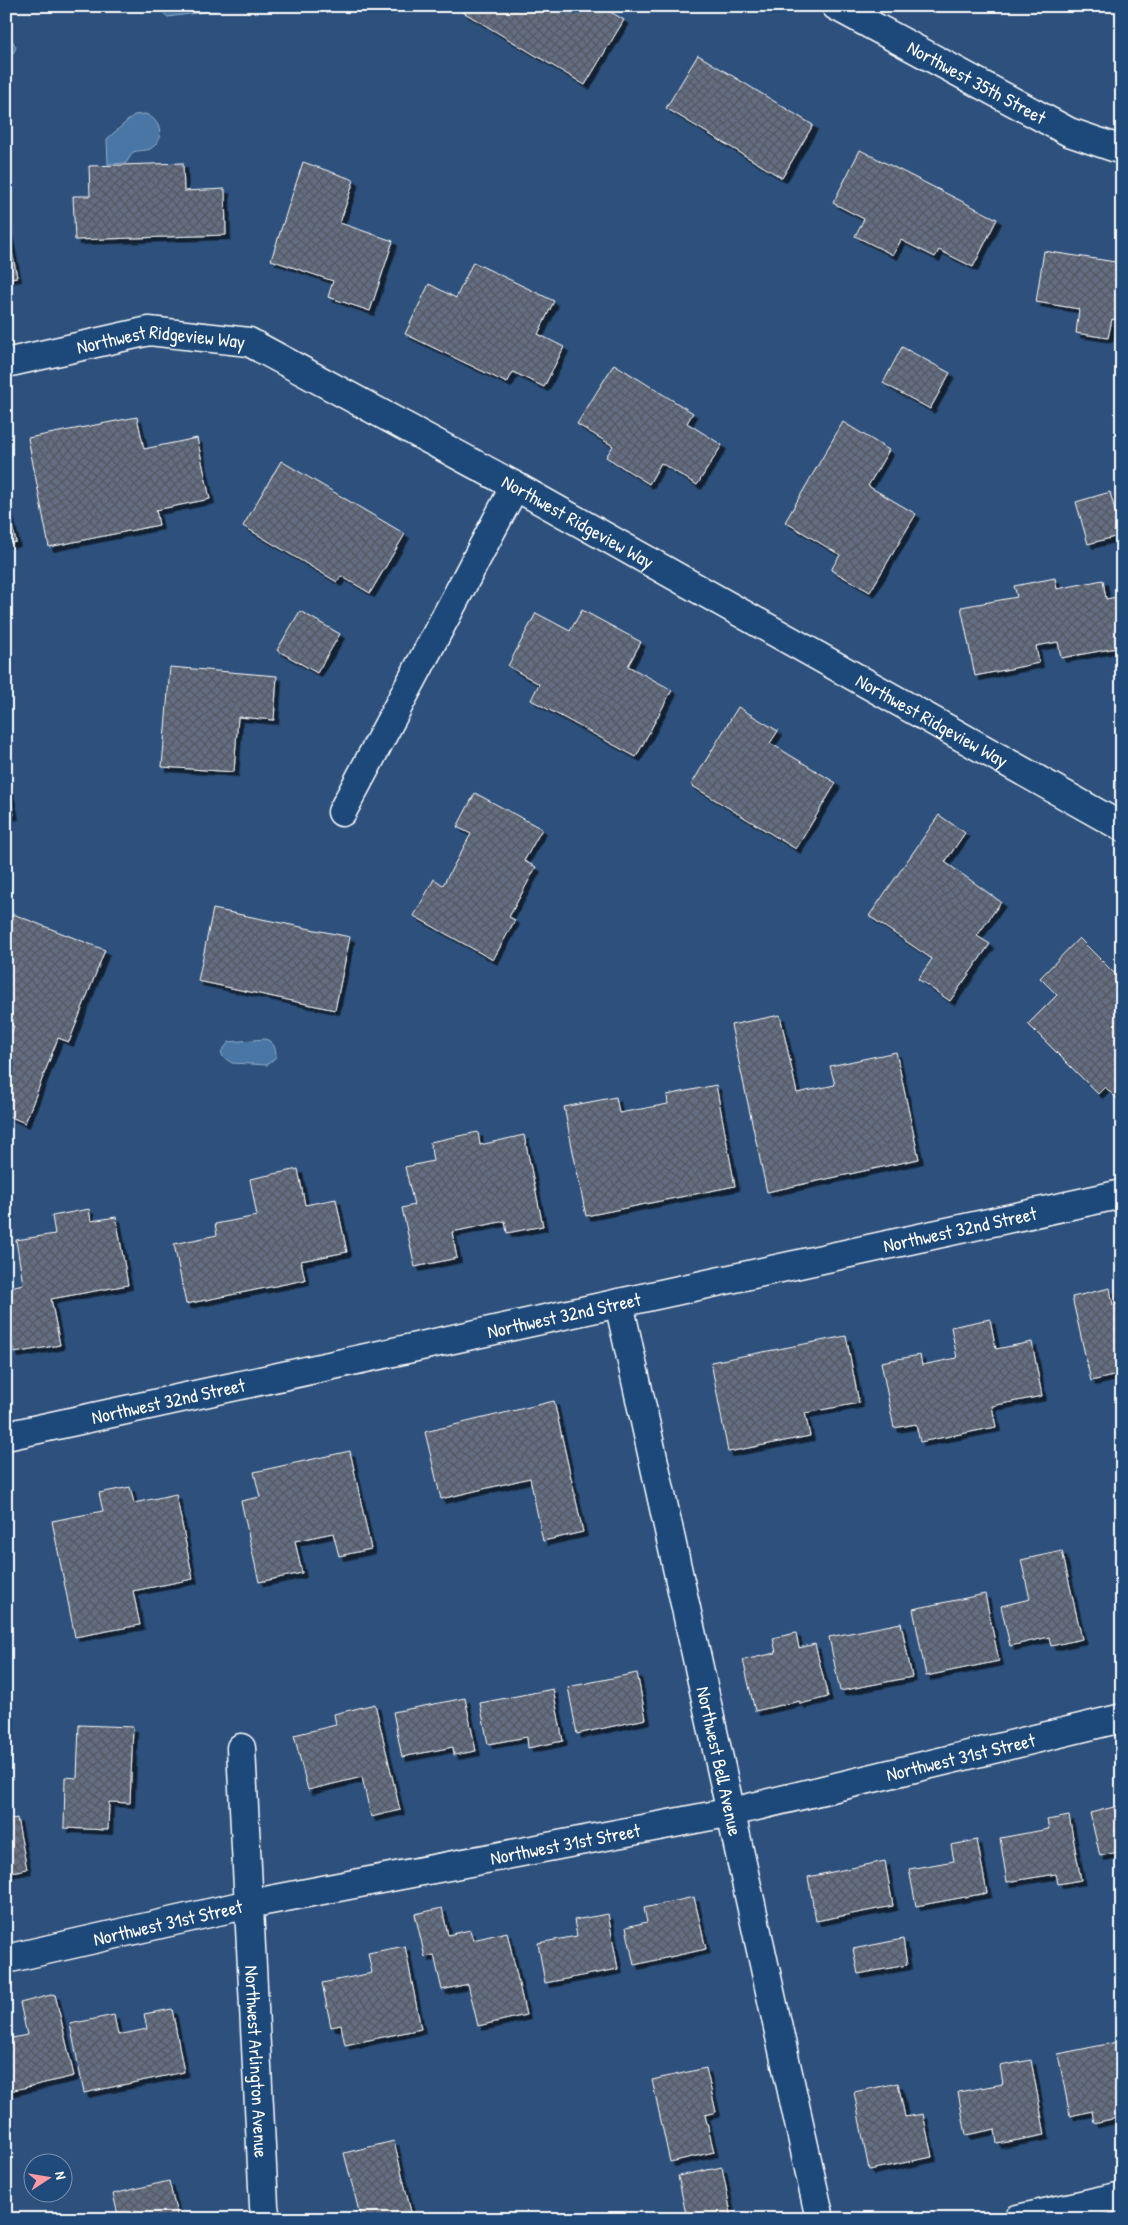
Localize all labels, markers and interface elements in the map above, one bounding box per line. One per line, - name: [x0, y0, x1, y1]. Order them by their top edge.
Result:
- street label: Northwest 35th Street: [903, 34, 1051, 130]
- street label: Northwest Ridgeview Way: [74, 318, 247, 360]
- street label: Northwest Ridgeview Way: [498, 468, 659, 575]
- street label: Northwest Ridgeview Way: [851, 667, 1013, 773]
- street label: Northwest 32nd Street: [881, 1200, 1039, 1258]
- street label: Northwest 32nd Street: [485, 1286, 644, 1344]
- street label: Northwest 32nd Street: [89, 1371, 248, 1430]
- street label: Northwest Bell Avenue: [691, 1684, 749, 1839]
- street label: Northwest 31st Street: [884, 1726, 1038, 1787]
- street label: Northwest 31st Street: [488, 1817, 643, 1871]
- street label: Northwest 31st Street: [91, 1893, 245, 1952]
- street label: Northwest Arlington Avenue: [239, 1965, 275, 2159]
- north arrow: [22, 2152, 72, 2202]
- text: N: [51, 2170, 71, 2181]

